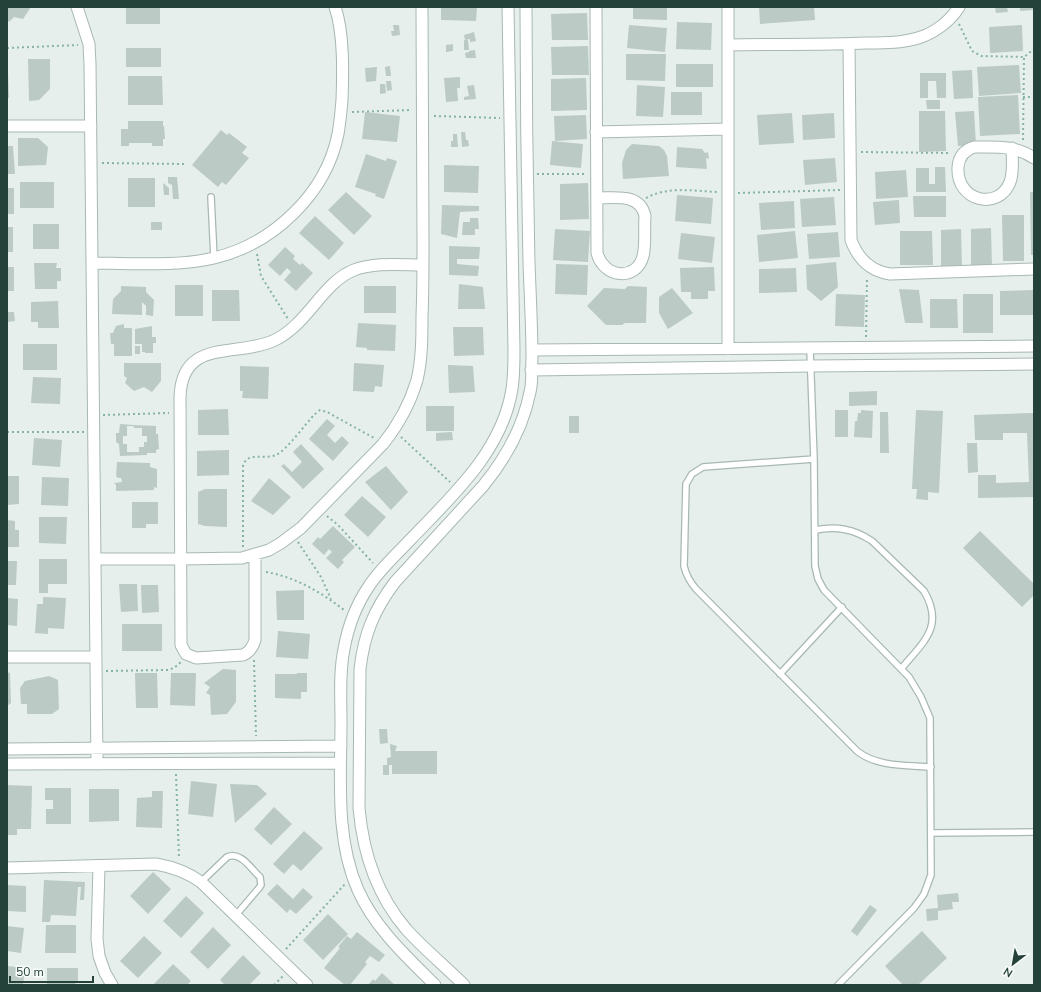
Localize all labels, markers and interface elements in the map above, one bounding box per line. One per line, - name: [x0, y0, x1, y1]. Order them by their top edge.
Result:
- north arrow: [993, 944, 1033, 984]
- scale bar: [10, 958, 93, 984]
- text: 50 m: [16, 964, 44, 980]
- text: N: [1001, 964, 1015, 981]

